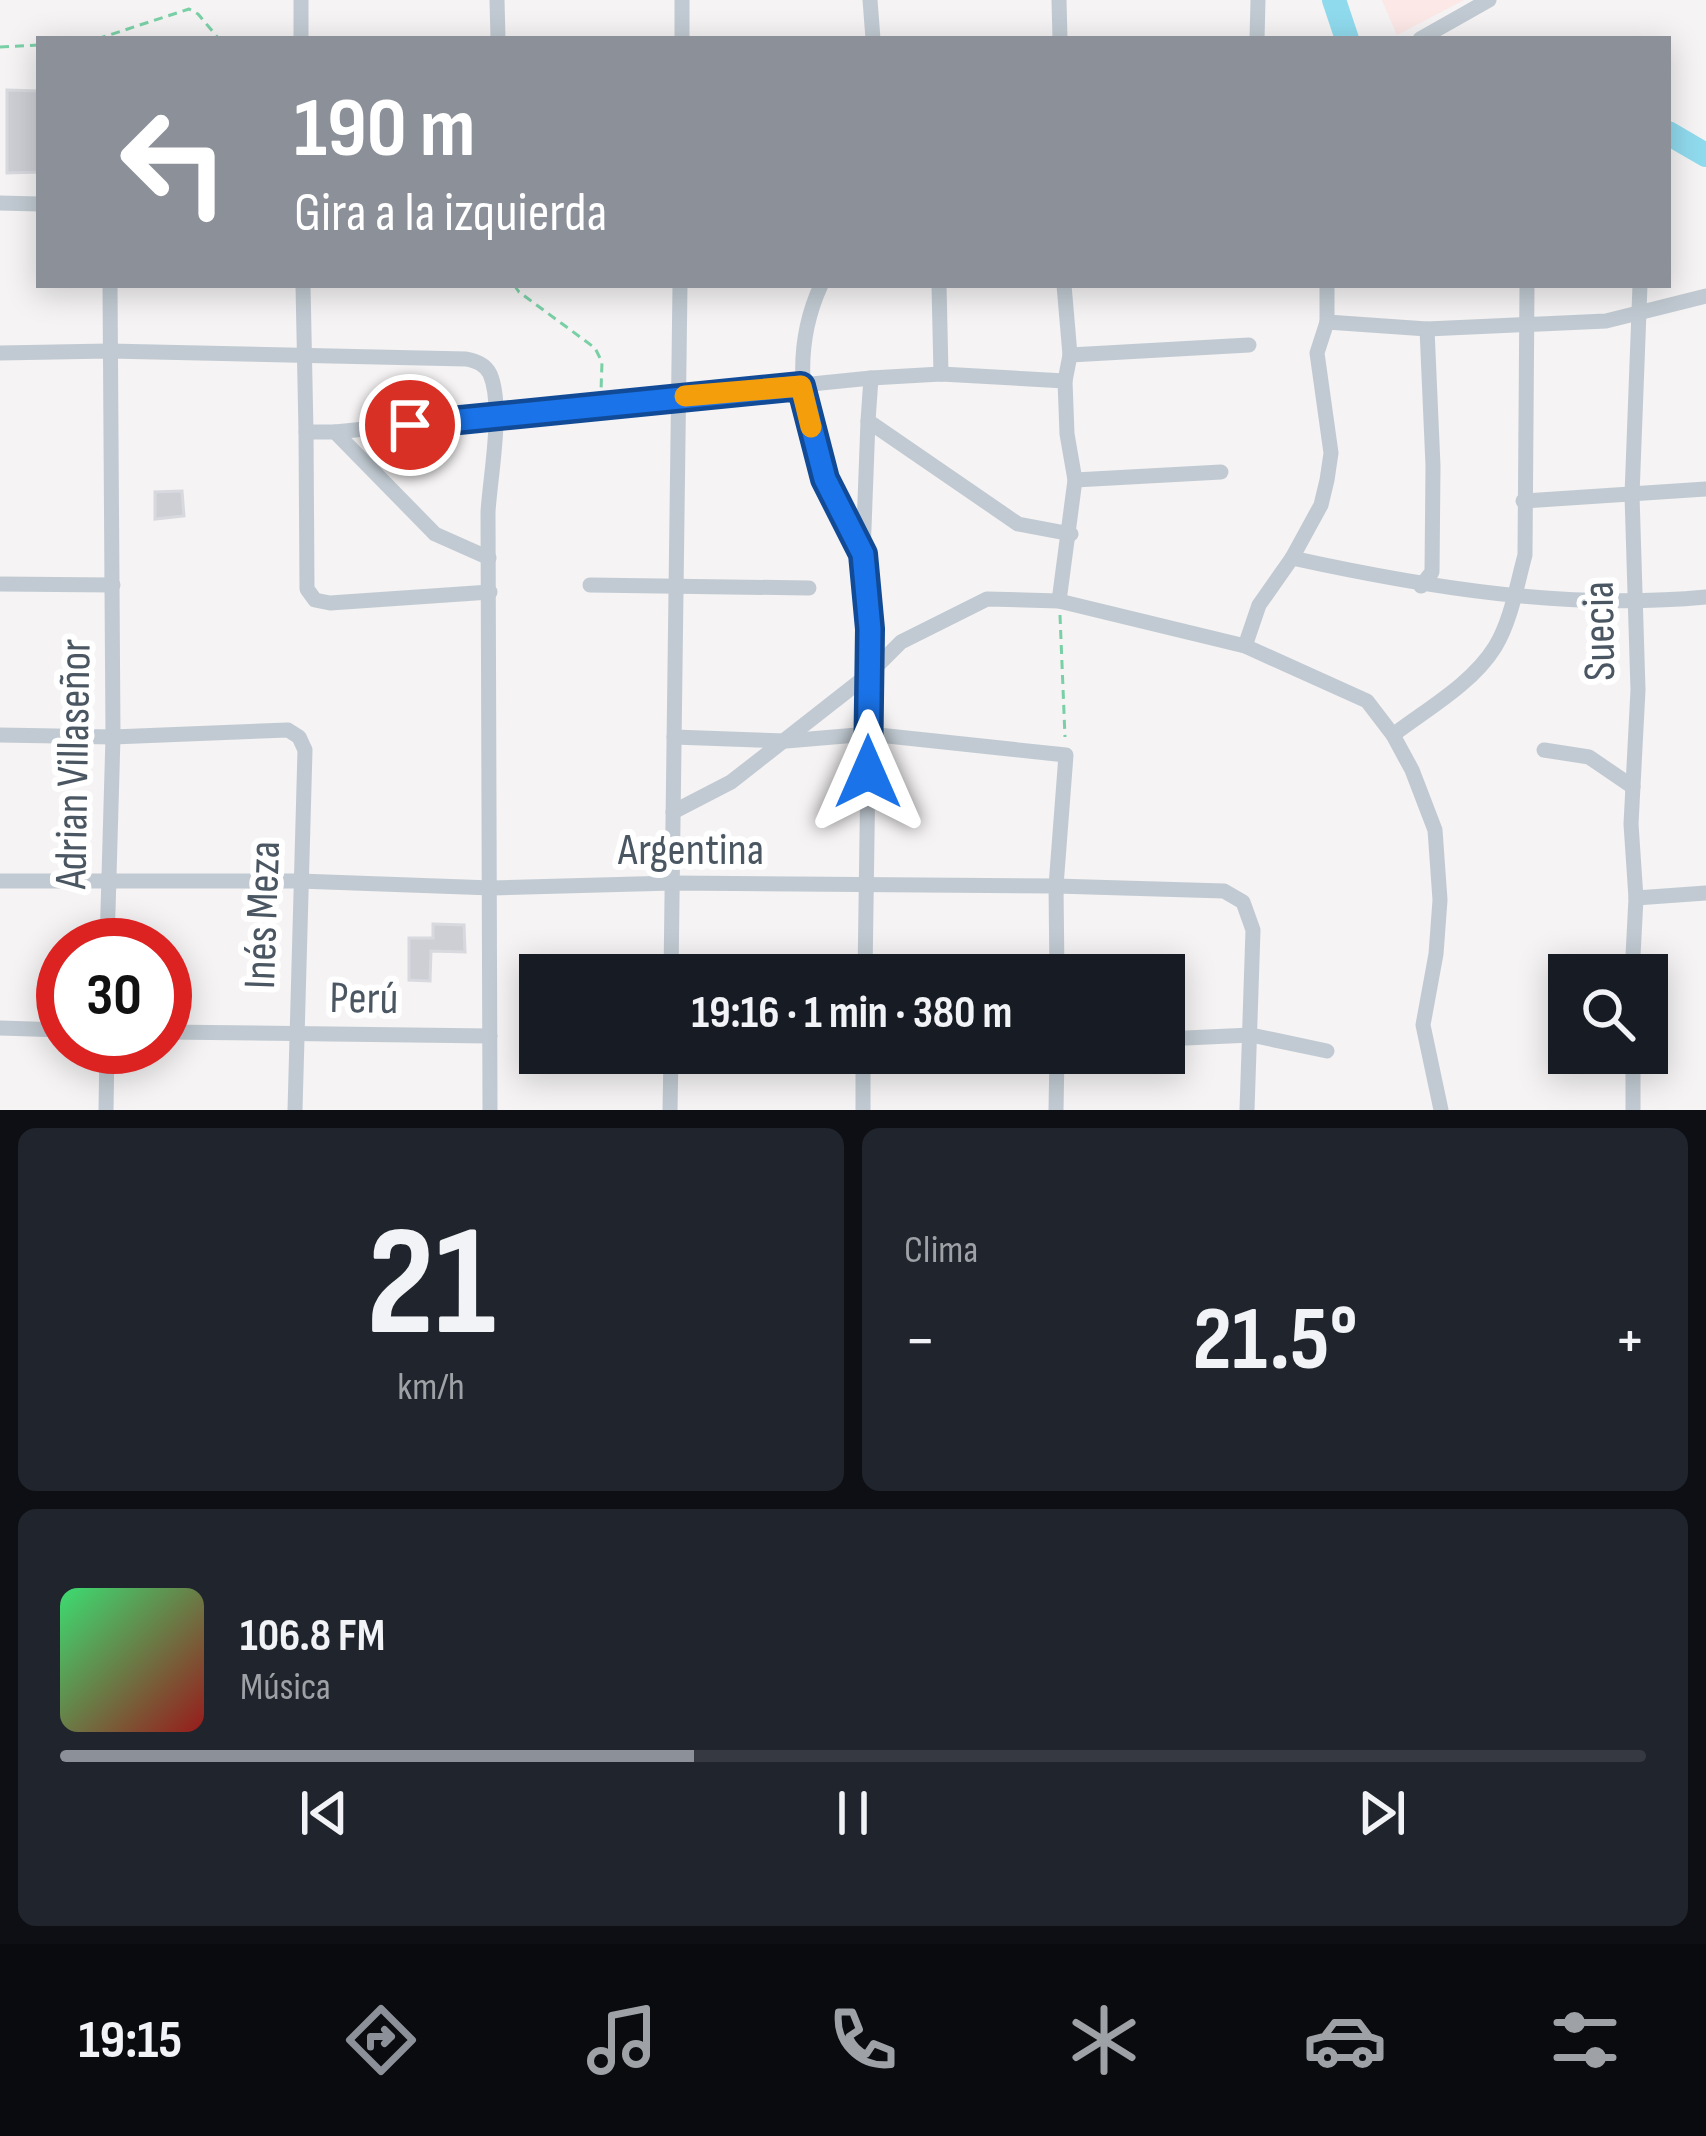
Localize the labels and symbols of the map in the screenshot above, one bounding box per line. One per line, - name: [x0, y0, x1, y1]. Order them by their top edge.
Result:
- pin: [359, 374, 461, 476]
- street label: Suecia: [1572, 581, 1628, 681]
- street label: Adrian Villaseñor: [44, 638, 104, 891]
- position arrow: [805, 709, 931, 835]
- street label: Argentina: [617, 823, 764, 878]
- street label: Inés Meza: [233, 840, 293, 990]
- speed limit sign: 30: [36, 918, 192, 1074]
- street label: Perú: [329, 971, 399, 1027]

